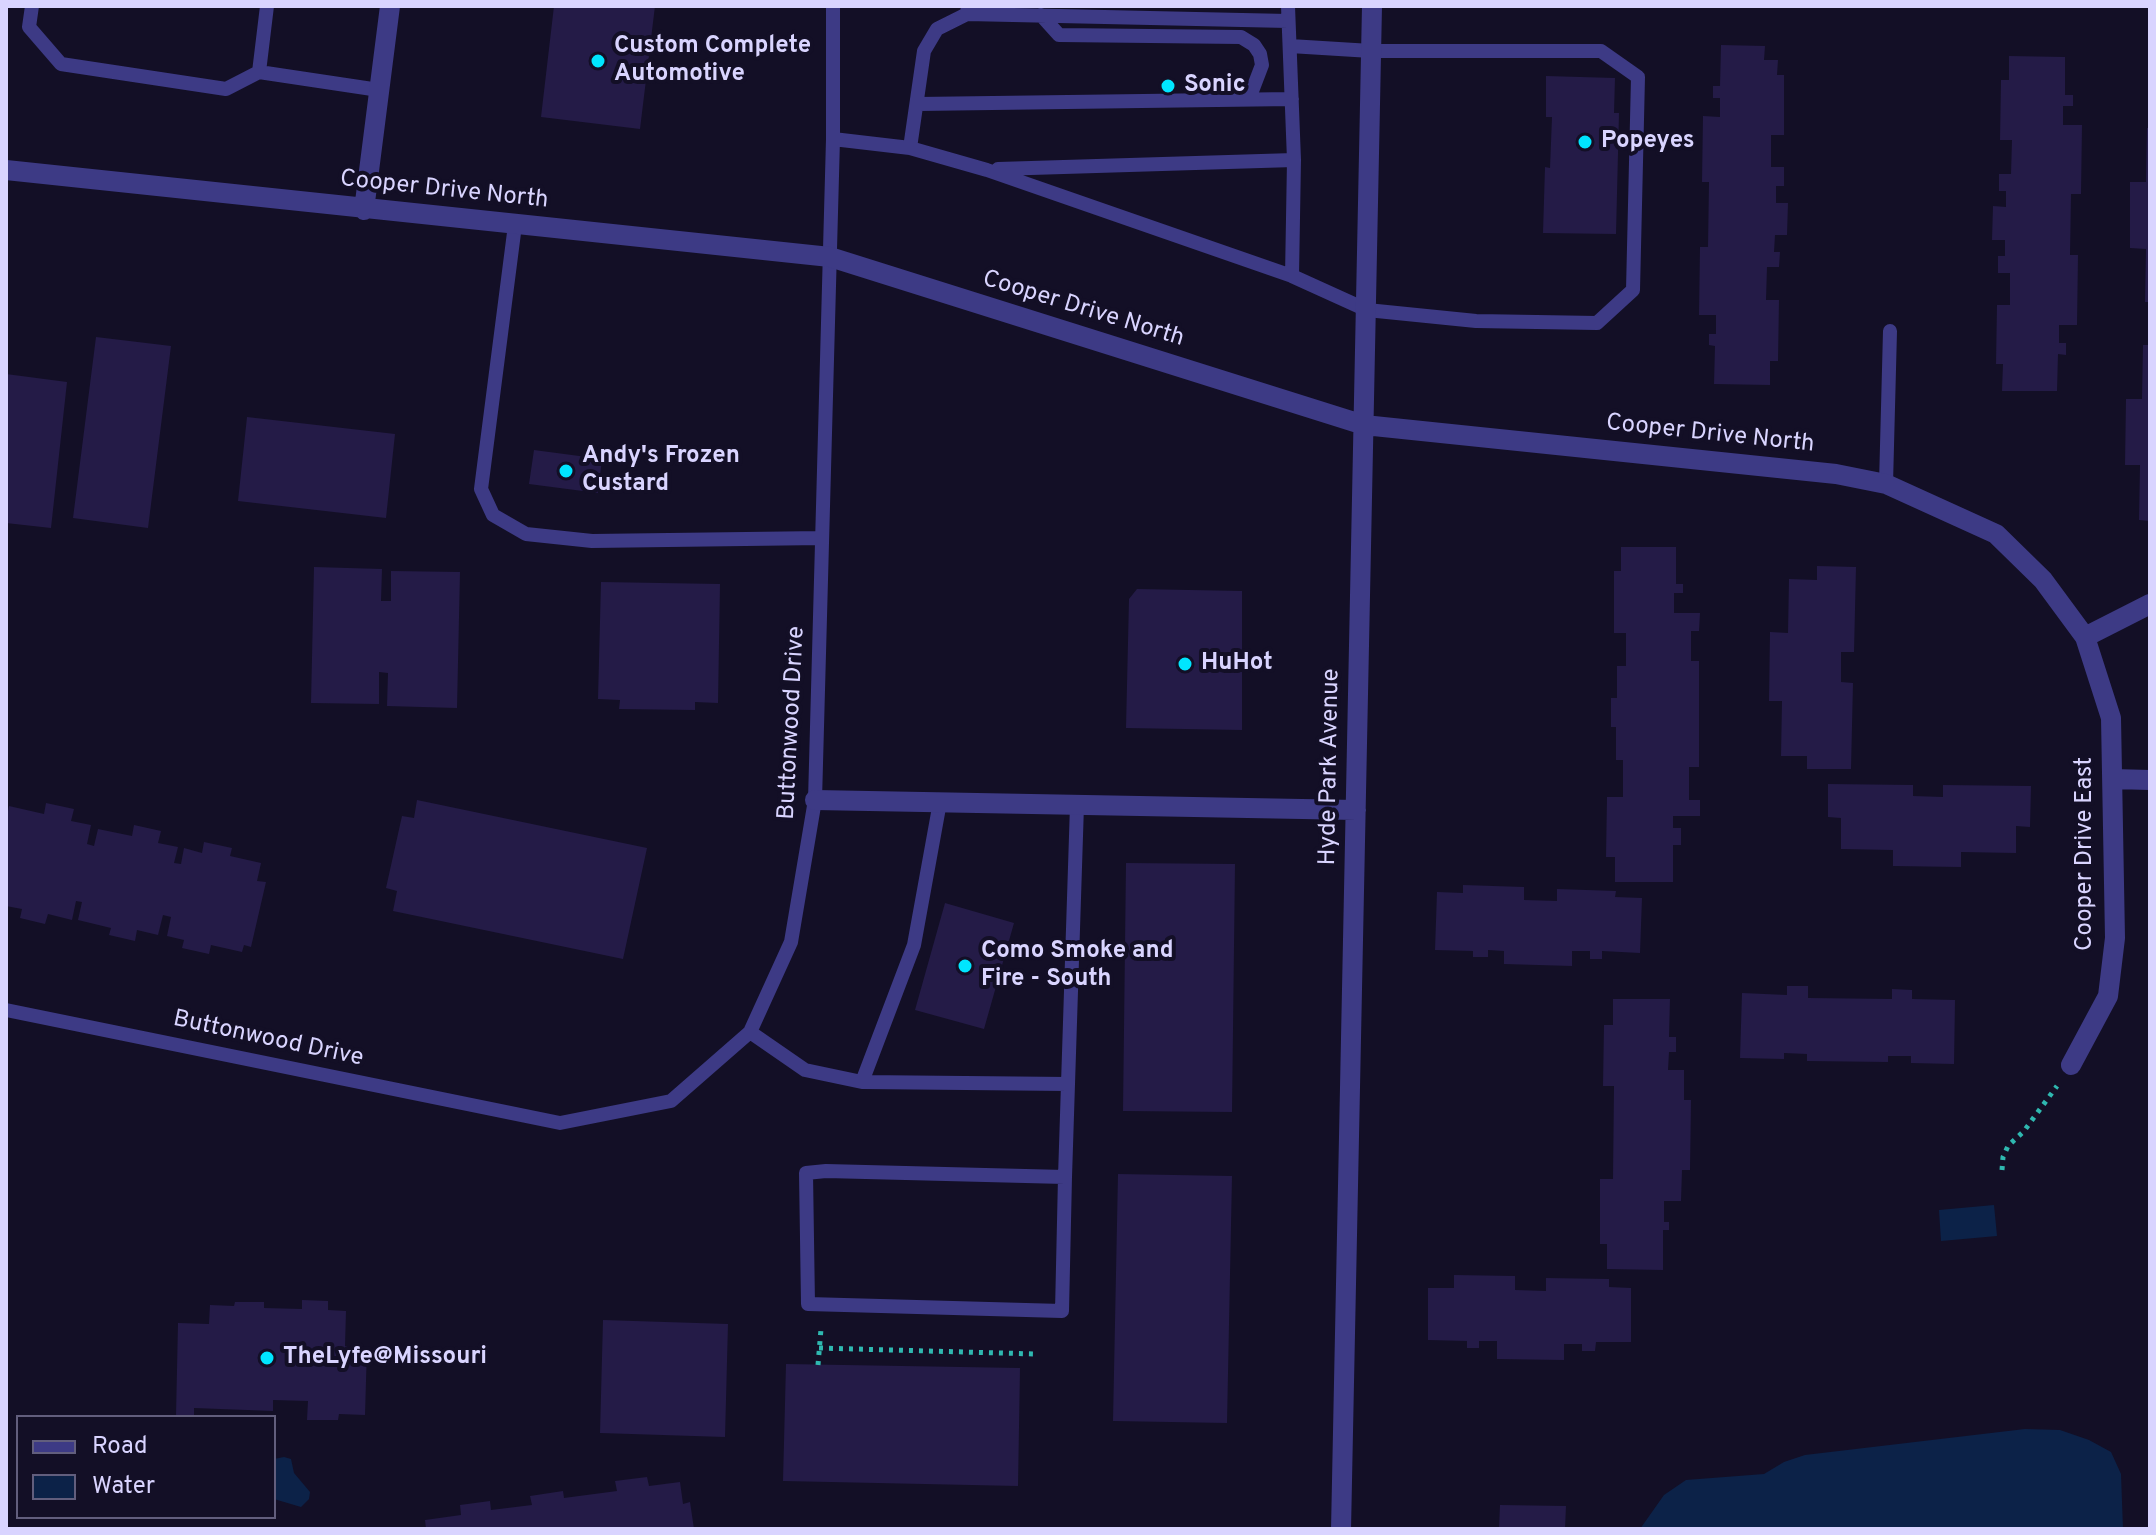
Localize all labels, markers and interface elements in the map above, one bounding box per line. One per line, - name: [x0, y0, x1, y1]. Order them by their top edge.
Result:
- place label: Custom Complete Automotive: [614, 33, 811, 89]
- marker: Custom Complete Automotive: [589, 52, 607, 70]
- place label: Sonic: [1184, 72, 1246, 100]
- marker: Sonic: [1159, 77, 1177, 95]
- place label: Popeyes: [1601, 128, 1695, 156]
- marker: Popeyes: [1576, 133, 1594, 151]
- street label: Cooper Drive North: [338, 166, 550, 216]
- street label: Cooper Drive North: [979, 266, 1187, 354]
- street label: Cooper Drive North: [1604, 410, 1816, 460]
- place label: Andy's Frozen Custard: [582, 443, 740, 499]
- marker: Andy's Frozen Custard: [557, 462, 575, 480]
- street label: Buttonwood Drive: [774, 625, 812, 821]
- place label: HuHot: [1201, 650, 1273, 678]
- marker: HuHot: [1176, 655, 1194, 673]
- street label: Hyde Park Avenue: [1315, 668, 1347, 866]
- street label: Cooper Drive East: [2072, 757, 2100, 951]
- place label: Como Smoke and Fire - South: [981, 938, 1174, 994]
- marker: Como Smoke and Fire - South: [956, 957, 974, 975]
- street label: Buttonwood Drive: [170, 1006, 366, 1074]
- place label: TheLyfe@Missouri: [283, 1344, 487, 1372]
- marker: TheLyfe@Missouri: [258, 1349, 276, 1367]
- legend: [16, 1415, 276, 1519]
- text: Road: [92, 1432, 148, 1462]
- text: Water: [92, 1472, 155, 1502]

